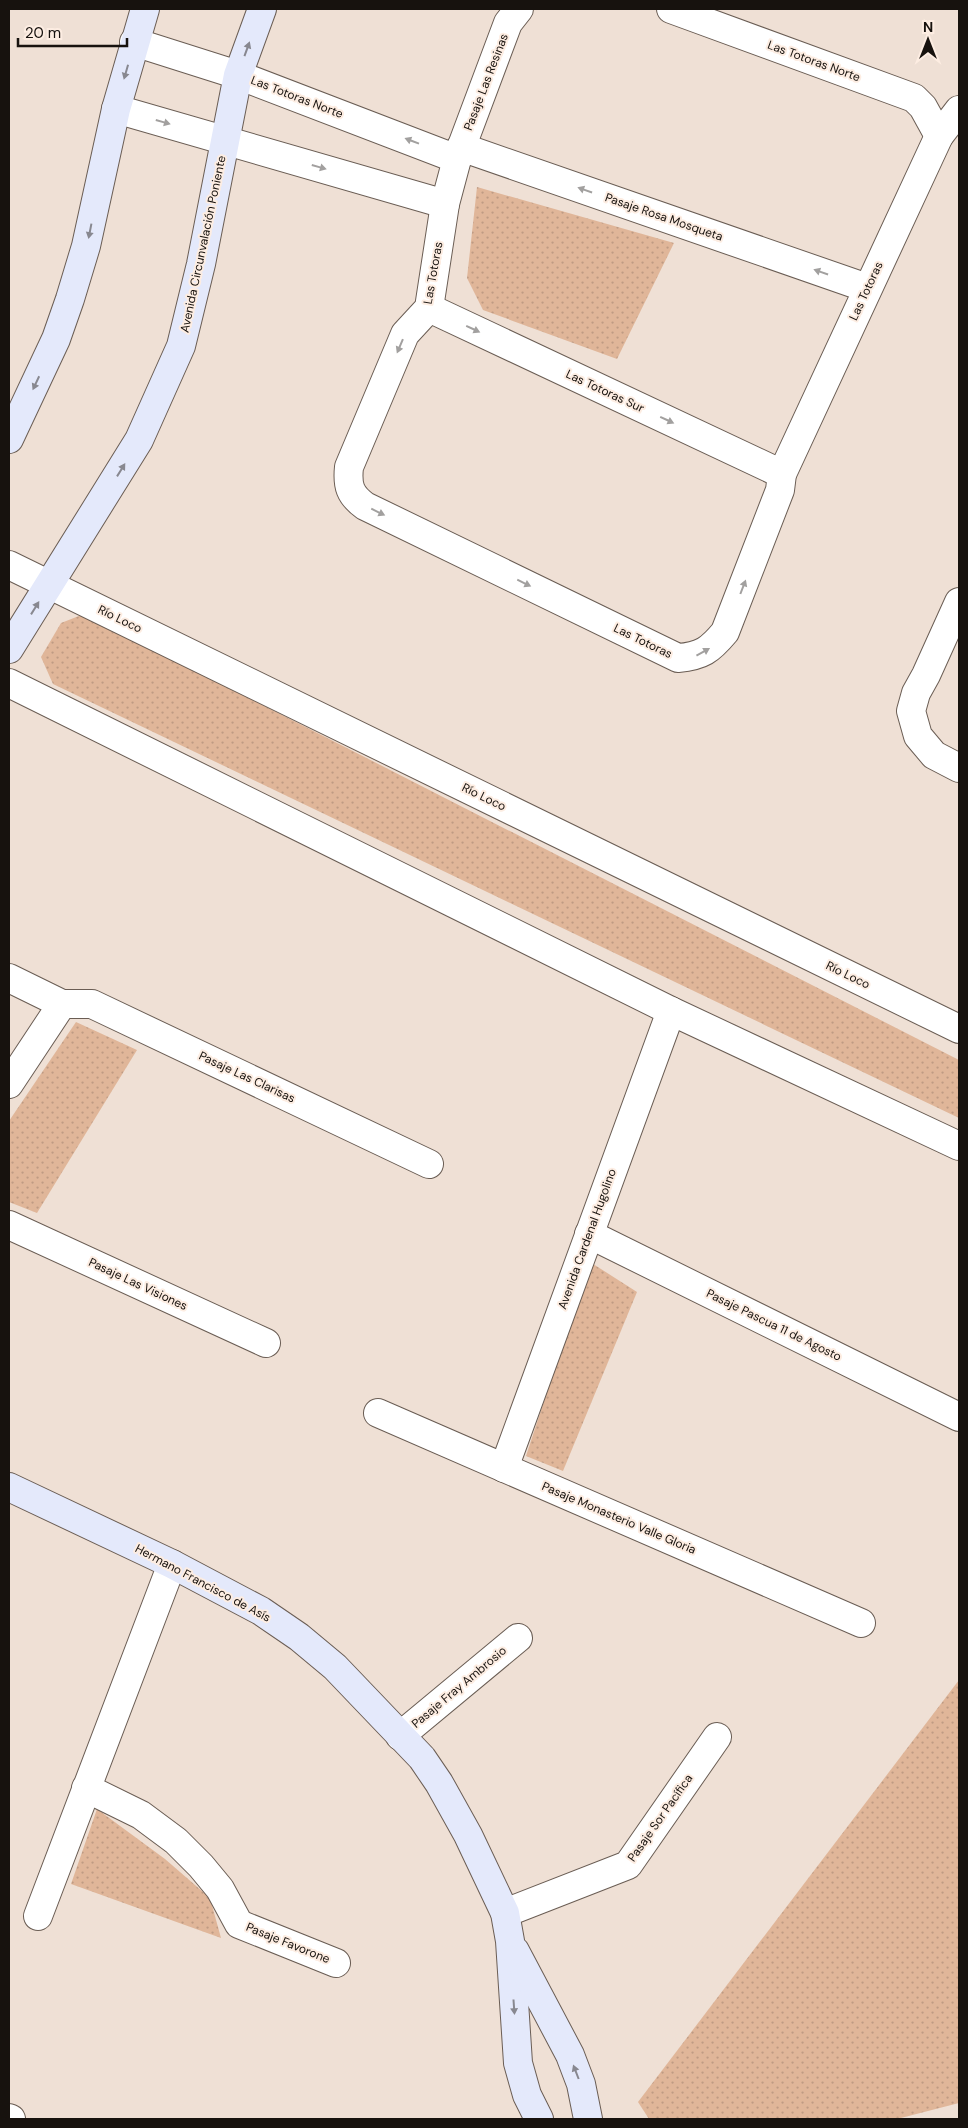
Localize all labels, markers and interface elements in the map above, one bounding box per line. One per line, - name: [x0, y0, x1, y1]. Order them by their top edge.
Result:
- scale bar: [18, 15, 126, 47]
- north arrow: [903, 15, 953, 65]
- text: N: [923, 18, 933, 36]
- text: 20 m: [25, 23, 61, 43]
- street label: Pasaje Las Resinas: [460, 31, 512, 133]
- street label: Las Totoras Norte: [765, 37, 863, 85]
- one-way arrow: [244, 42, 251, 57]
- one-way arrow: [121, 65, 129, 80]
- street label: Las Totoras Norte: [249, 72, 346, 122]
- one-way arrow: [155, 118, 170, 126]
- one-way arrow: [404, 137, 419, 144]
- street label: Avenida Circunvalación Poniente: [176, 154, 230, 334]
- one-way arrow: [311, 164, 326, 172]
- one-way arrow: [577, 186, 592, 194]
- street label: Pasaje Rosa Mosqueta: [603, 189, 725, 245]
- one-way arrow: [85, 223, 93, 239]
- street label: Las Totoras: [420, 240, 446, 306]
- street label: Las Totoras: [845, 259, 887, 323]
- one-way arrow: [813, 268, 828, 276]
- one-way arrow: [466, 325, 480, 333]
- one-way arrow: [395, 339, 403, 353]
- street label: Las Totoras Sur: [563, 366, 647, 416]
- one-way arrow: [31, 376, 39, 390]
- one-way arrow: [660, 416, 674, 424]
- one-way arrow: [116, 464, 125, 477]
- one-way arrow: [370, 508, 385, 516]
- one-way arrow: [517, 579, 531, 587]
- one-way arrow: [739, 579, 747, 594]
- one-way arrow: [30, 601, 39, 615]
- street label: Río Loco: [95, 601, 145, 637]
- street label: Las Totoras: [611, 620, 675, 662]
- one-way arrow: [695, 648, 710, 656]
- street label: Río Loco: [459, 779, 509, 815]
- street label: Río Loco: [823, 957, 873, 993]
- street label: Pasaje Las Clarisas: [196, 1048, 298, 1106]
- street label: Avenida Cardenal Hugolino: [554, 1167, 620, 1311]
- street label: Pasaje Las Visiones: [86, 1254, 190, 1314]
- street label: Pasaje Pascua 11 de Agosto: [704, 1285, 844, 1365]
- street label: Pasaje Monasterio Valle Gloria: [539, 1478, 699, 1558]
- street label: Hermano Francisco de Asís: [132, 1540, 274, 1626]
- street label: Pasaje Fray Ambrosio: [408, 1643, 510, 1731]
- street label: Pasaje Sor Pacífica: [624, 1771, 696, 1865]
- street label: Pasaje Favorone: [244, 1919, 333, 1967]
- one-way arrow: [511, 1999, 519, 2015]
- one-way arrow: [572, 2064, 580, 2079]

